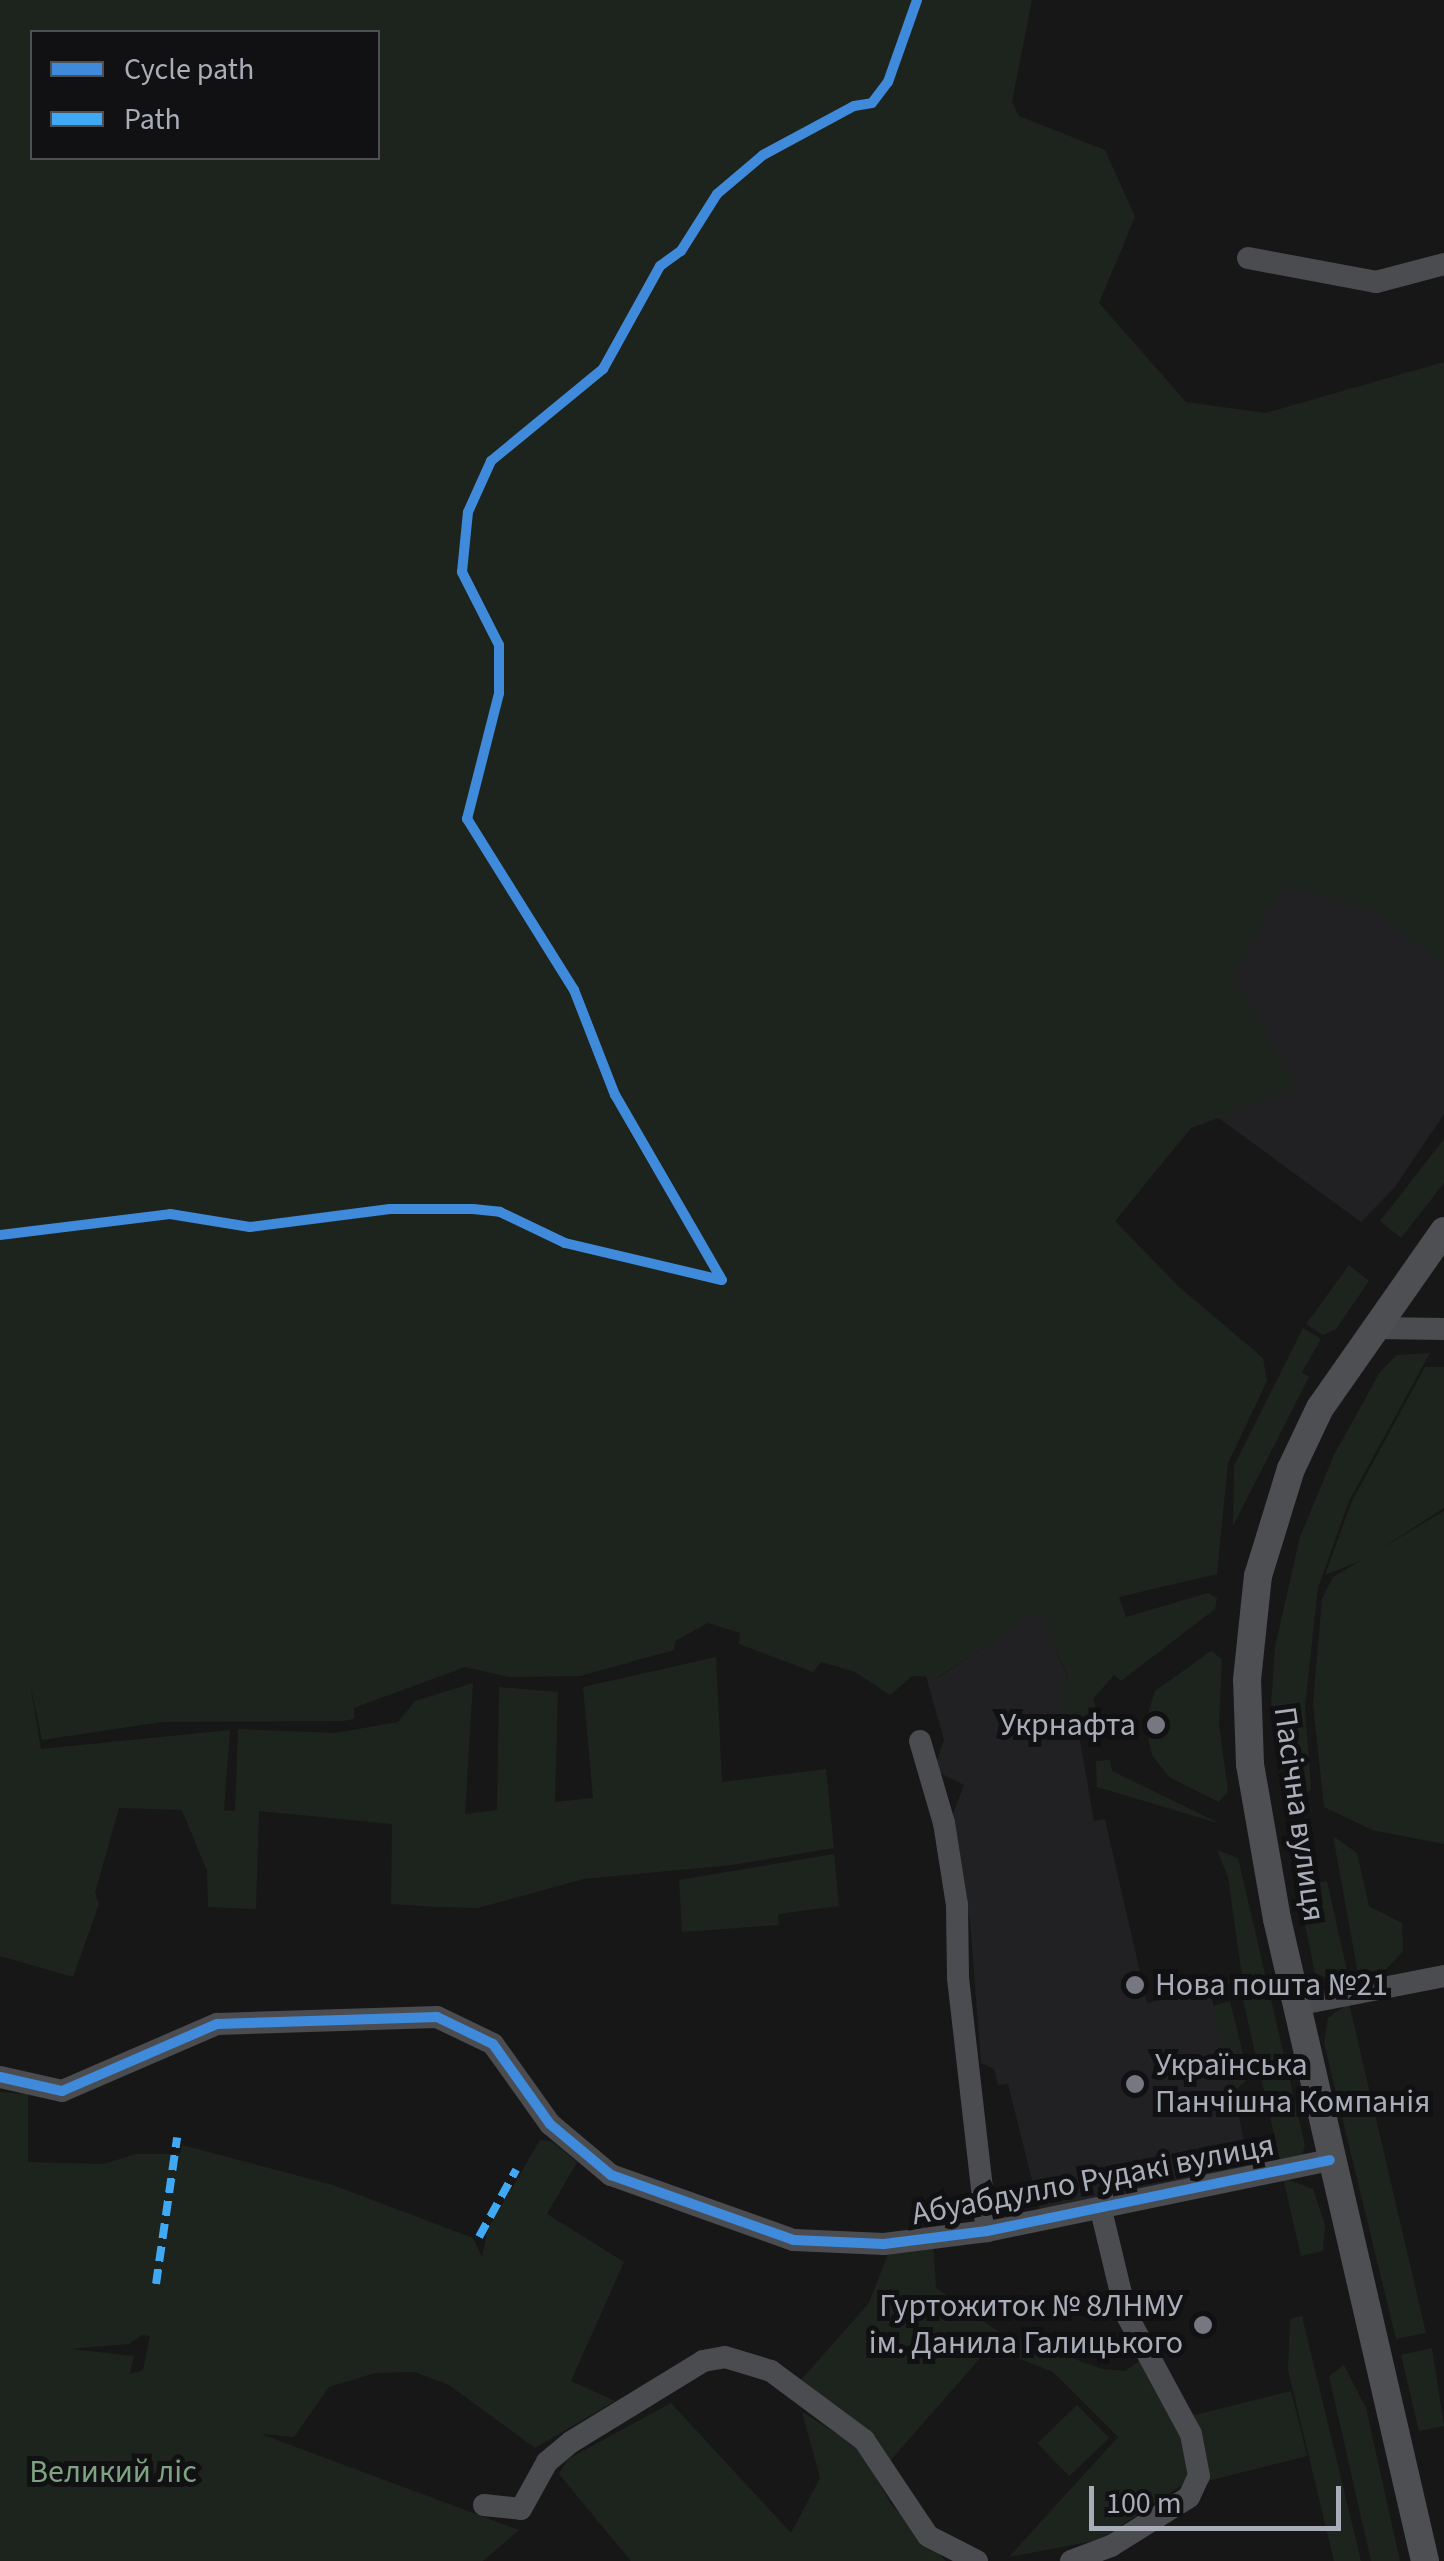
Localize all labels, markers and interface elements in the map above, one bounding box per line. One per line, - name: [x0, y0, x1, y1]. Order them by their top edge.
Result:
- legend: [30, 30, 380, 160]
- text: Cycle path: [124, 48, 254, 91]
- text: Path: [124, 98, 181, 141]
- street label: Пасічна вулиця: [1265, 1704, 1333, 1924]
- place label: Укрнафта: [1000, 1706, 1136, 1744]
- marker: Укрнафта: [1145, 1714, 1167, 1736]
- place label: Нова пошта №21: [1155, 1966, 1388, 2004]
- marker: Нова пошта №21: [1124, 1974, 1146, 1996]
- place label: Українська Панчішна Компанія: [1155, 2047, 1431, 2122]
- marker: Українська Панчішна Компанія: [1124, 2073, 1146, 2095]
- street label: Абуабдулло Рудакі вулиця: [909, 2126, 1277, 2234]
- place label: Гуртожиток № 8ЛНМУ ім. Данила Галицького: [869, 2288, 1183, 2363]
- marker: Гуртожиток № 8ЛНМУ ім. Данила Галицького: [1192, 2314, 1214, 2336]
- park label: Великий ліс: [29, 2453, 197, 2491]
- scale bar: [1094, 2466, 1346, 2528]
- text: 100 m: [1106, 2482, 1182, 2525]

